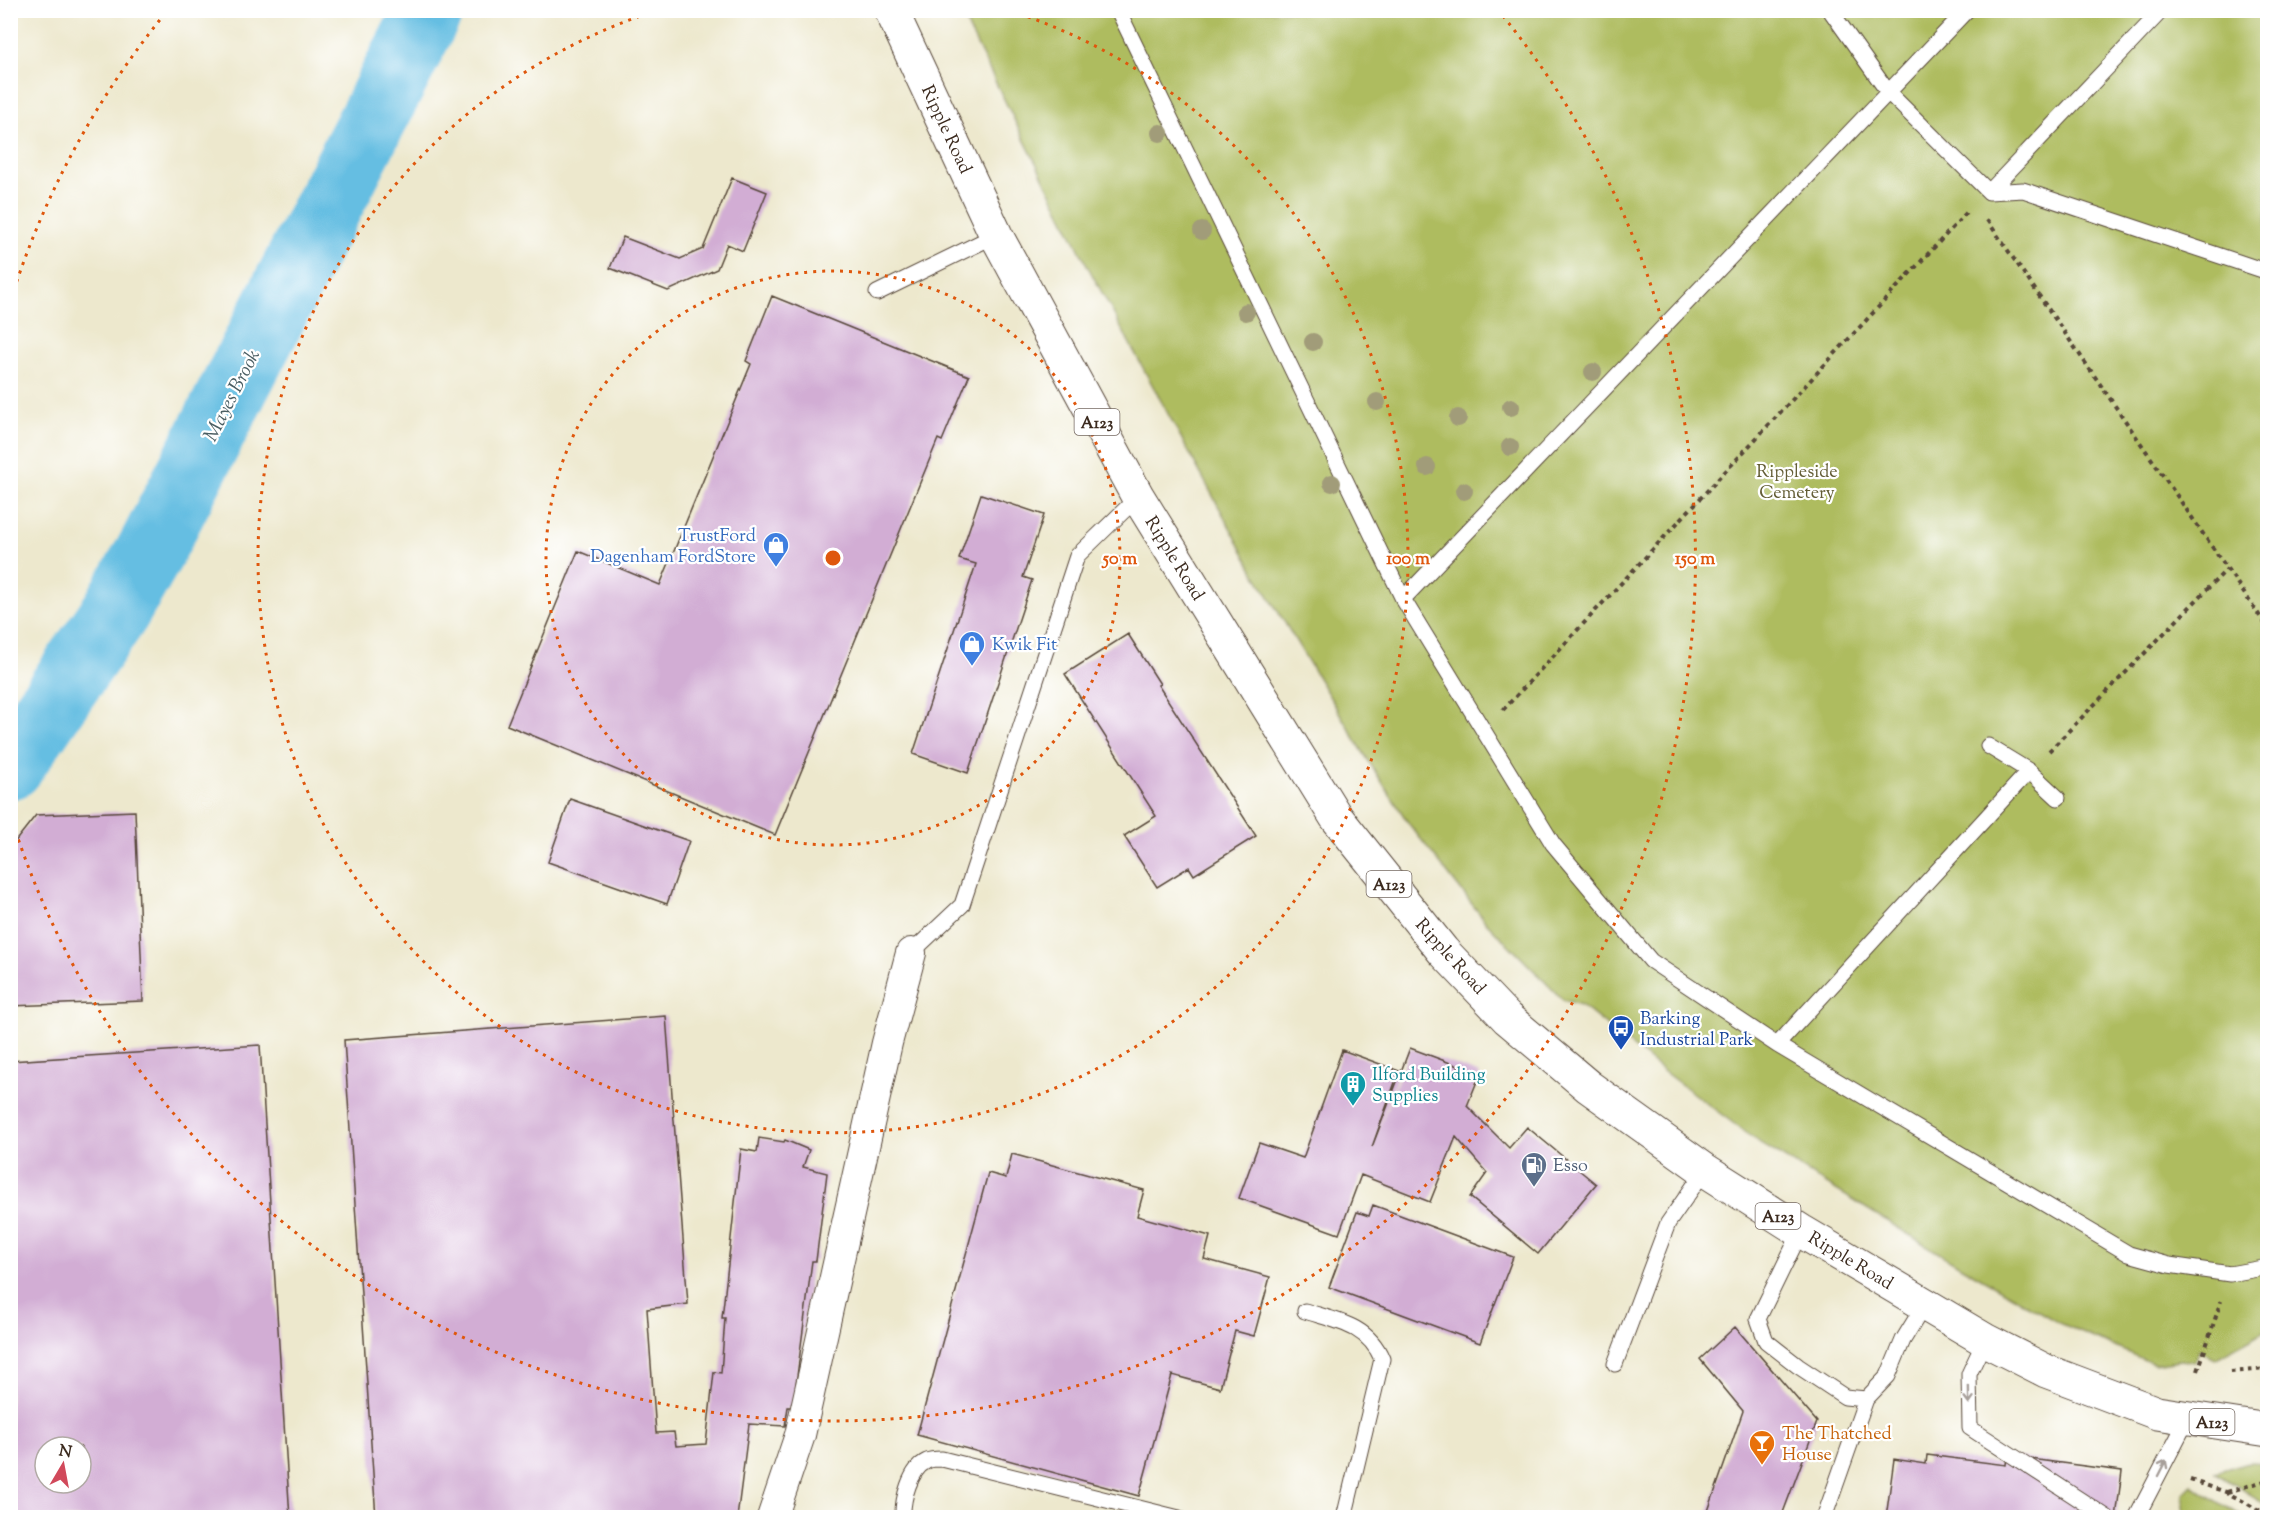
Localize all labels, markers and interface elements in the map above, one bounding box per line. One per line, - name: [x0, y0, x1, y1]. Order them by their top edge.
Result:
- street label: Ripple Road: [913, 81, 977, 178]
- water label: Mayes Brook: [198, 345, 269, 447]
- road number: A123: [1074, 409, 1120, 435]
- park label: Rippleside Cemetery: [1756, 460, 1838, 507]
- street label: Ripple Road: [1137, 512, 1210, 606]
- place label: TrustFord Dagenham FordStore: [590, 524, 756, 571]
- shop icon: TrustFord Dagenham FordStore: [761, 530, 791, 568]
- text: 50 m: [1101, 547, 1137, 573]
- text: 100 m: [1386, 547, 1430, 573]
- text: 150 m: [1675, 547, 1715, 573]
- centre of rings: [823, 548, 843, 568]
- shop icon: Kwik Fit: [957, 629, 987, 667]
- place label: Kwik Fit: [992, 633, 1057, 659]
- road number: A123: [1366, 871, 1412, 897]
- street label: Ripple Road: [1408, 913, 1491, 1001]
- place label: Barking Industrial Park: [1640, 1007, 1754, 1054]
- bus stop icon: Barking Industrial Park: [1606, 1013, 1636, 1051]
- place label: Ilford Building Supplies: [1372, 1063, 1486, 1110]
- building icon: Ilford Building Supplies: [1338, 1069, 1368, 1107]
- fuel station icon: Esso: [1519, 1150, 1549, 1188]
- place label: Esso: [1553, 1154, 1588, 1180]
- road number: A123: [1756, 1203, 1800, 1229]
- street label: Ripple Road: [1802, 1226, 1897, 1297]
- one-way arrow: [1963, 1384, 1975, 1404]
- road number: A123: [2190, 1409, 2234, 1435]
- place label: The Thatched House: [1782, 1422, 1892, 1469]
- bar icon: The Thatched House: [1747, 1428, 1777, 1466]
- north arrow: [33, 1435, 93, 1495]
- text: N: [57, 1440, 74, 1465]
- one-way arrow: [2156, 1460, 2168, 1477]

